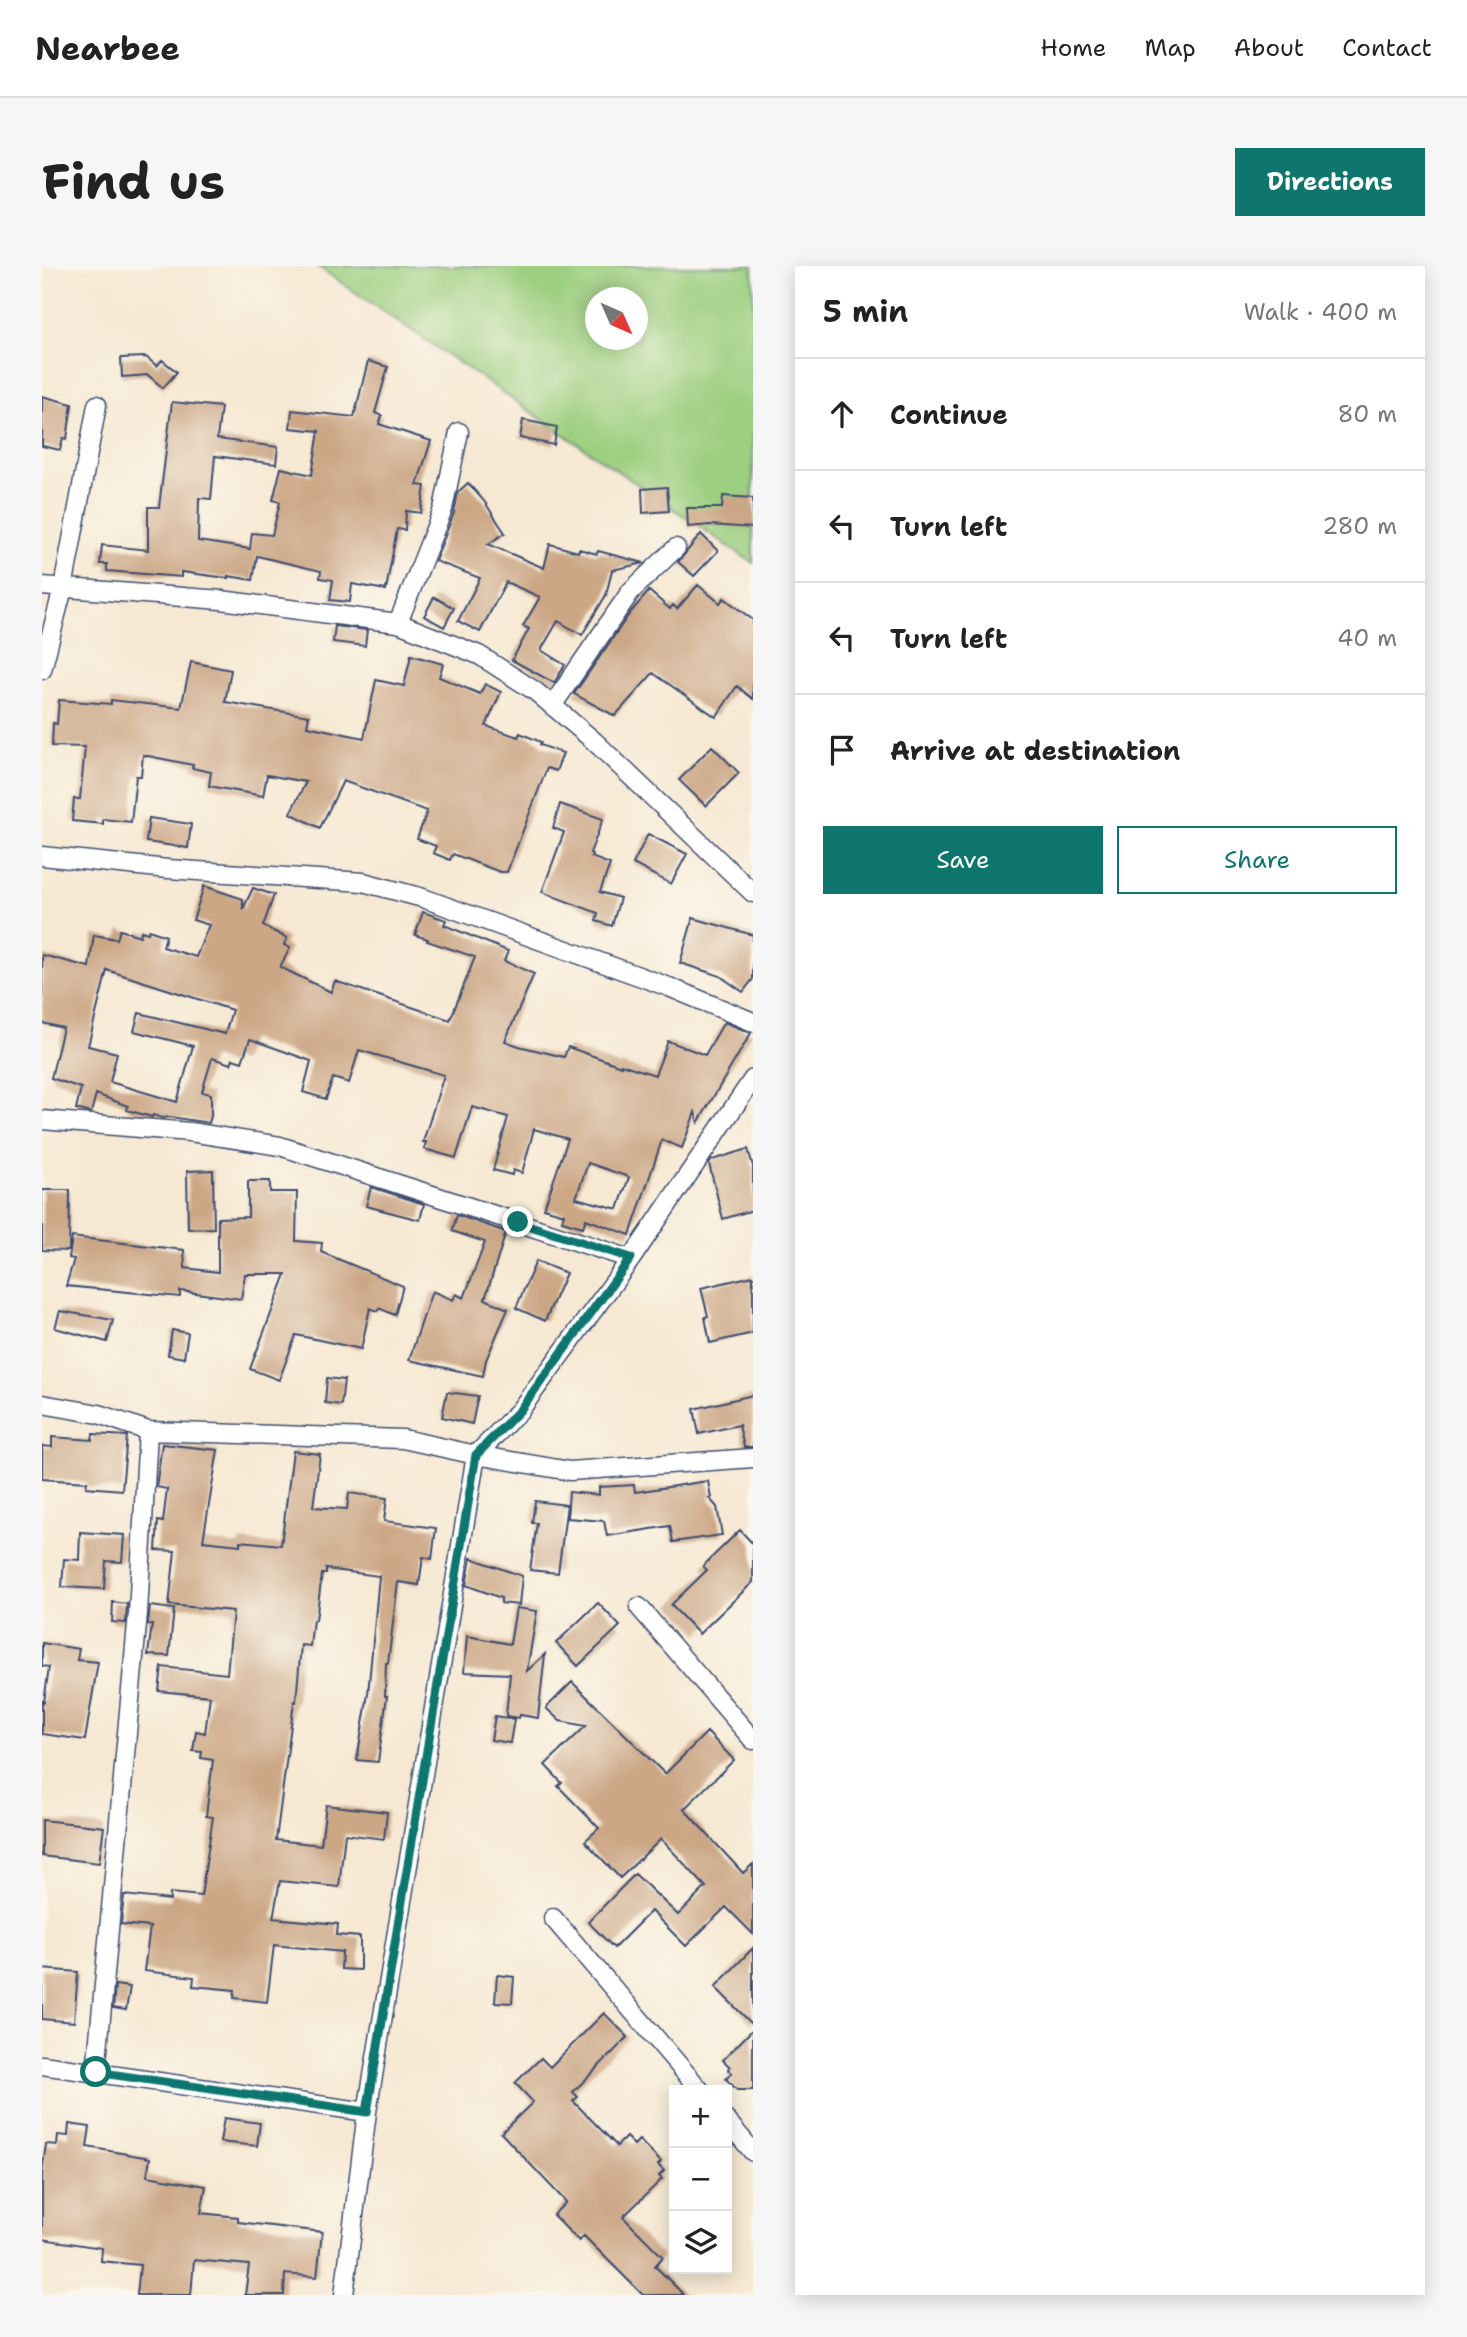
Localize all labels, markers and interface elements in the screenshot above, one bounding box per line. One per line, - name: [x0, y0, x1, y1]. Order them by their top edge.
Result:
- text: Nearbee: [35, 26, 180, 71]
- text: Home: [1040, 32, 1106, 64]
- text: Map: [1144, 32, 1196, 64]
- text: About: [1234, 32, 1304, 64]
- text: Contact: [1342, 32, 1432, 64]
- button: Directions: [1235, 148, 1425, 216]
- text: Find us: [42, 149, 225, 215]
- north arrow: [585, 287, 648, 350]
- text: 5 min: [823, 291, 908, 332]
- text: Walk · 400 m: [1244, 297, 1397, 327]
- icon: ahead: [823, 395, 861, 433]
- text: Continue: [890, 397, 1008, 432]
- text: 80 m: [1338, 399, 1397, 429]
- icon: left: [823, 507, 861, 545]
- text: Turn left: [890, 509, 1007, 544]
- text: 280 m: [1322, 511, 1397, 541]
- icon: left: [823, 619, 861, 657]
- text: Turn left: [890, 621, 1007, 656]
- text: 40 m: [1337, 623, 1397, 653]
- icon: arrive: [823, 731, 861, 769]
- text: Arrive at destination: [890, 733, 1180, 768]
- button: Save: [823, 826, 1103, 894]
- button: Share: [1117, 826, 1397, 894]
- route end: [502, 1206, 533, 1237]
- route start: [80, 2056, 111, 2087]
- map controls: [669, 2085, 732, 2274]
- button: +: [669, 2085, 732, 2148]
- button: −: [669, 2148, 732, 2211]
- button: layers: [669, 2211, 732, 2274]

